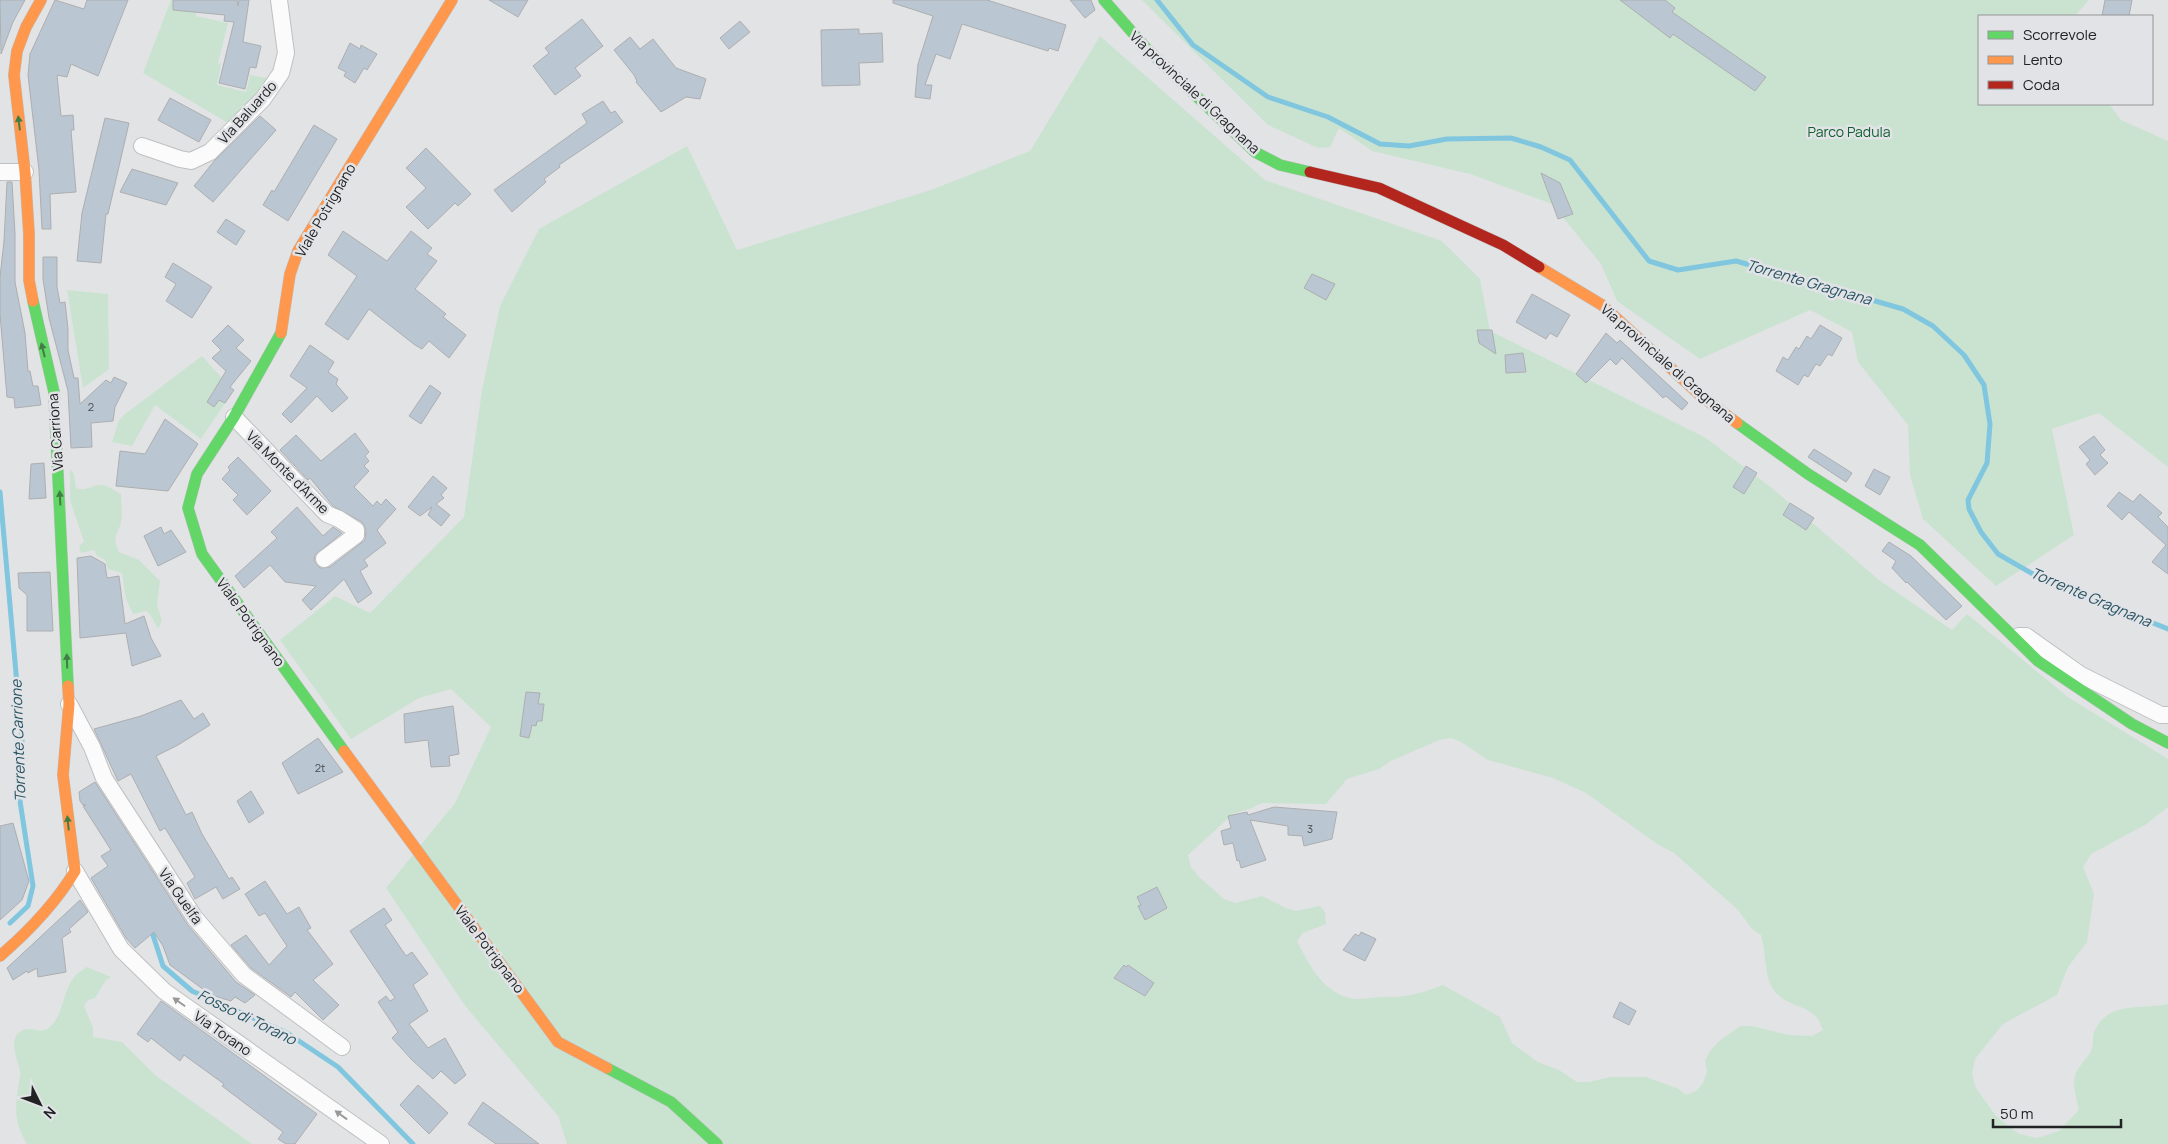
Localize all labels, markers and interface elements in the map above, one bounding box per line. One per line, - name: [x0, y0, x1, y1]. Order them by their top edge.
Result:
- legend: [1978, 15, 2153, 105]
- text: Scorrevole: [2023, 24, 2097, 45]
- street label: Via provinciale di Gragnana: [1126, 26, 1264, 158]
- text: Lento: [2023, 49, 2063, 70]
- text: Coda: [2023, 74, 2060, 95]
- street label: Via Baluardo: [213, 76, 281, 148]
- one-way arrow: [15, 115, 23, 131]
- park label: Parco Padula: [1808, 122, 1891, 141]
- street label: Viale Potrignano: [291, 160, 359, 260]
- water label: Torrente Gragnana: [1744, 254, 1875, 310]
- street label: Via provinciale di Gragnana: [1597, 299, 1739, 427]
- one-way arrow: [39, 343, 47, 358]
- street label: Via Carriona: [43, 393, 67, 471]
- house number: 2: [88, 399, 94, 414]
- street label: Via Monte d'Arme: [242, 426, 334, 518]
- one-way arrow: [55, 490, 63, 506]
- water label: Torrente Gragnana: [2027, 562, 2155, 632]
- street label: Viale Potrignano: [212, 574, 290, 670]
- one-way arrow: [63, 652, 71, 668]
- water label: Torrente Carrione: [5, 678, 31, 802]
- house number: 2t: [315, 760, 325, 775]
- one-way arrow: [64, 814, 72, 830]
- house number: 3: [1307, 821, 1313, 836]
- street label: Via Guelfa: [155, 864, 207, 928]
- street label: Viale Potrignano: [451, 901, 529, 997]
- water label: Fosso di Torano: [194, 984, 301, 1050]
- one-way arrow: [173, 997, 186, 1007]
- street label: Via Torano: [190, 1006, 256, 1060]
- north arrow: [15, 1079, 65, 1129]
- scale bar: [1993, 1096, 2120, 1128]
- text: N: [40, 1103, 60, 1123]
- text: 50 m: [2000, 1103, 2034, 1124]
- one-way arrow: [334, 1110, 348, 1120]

